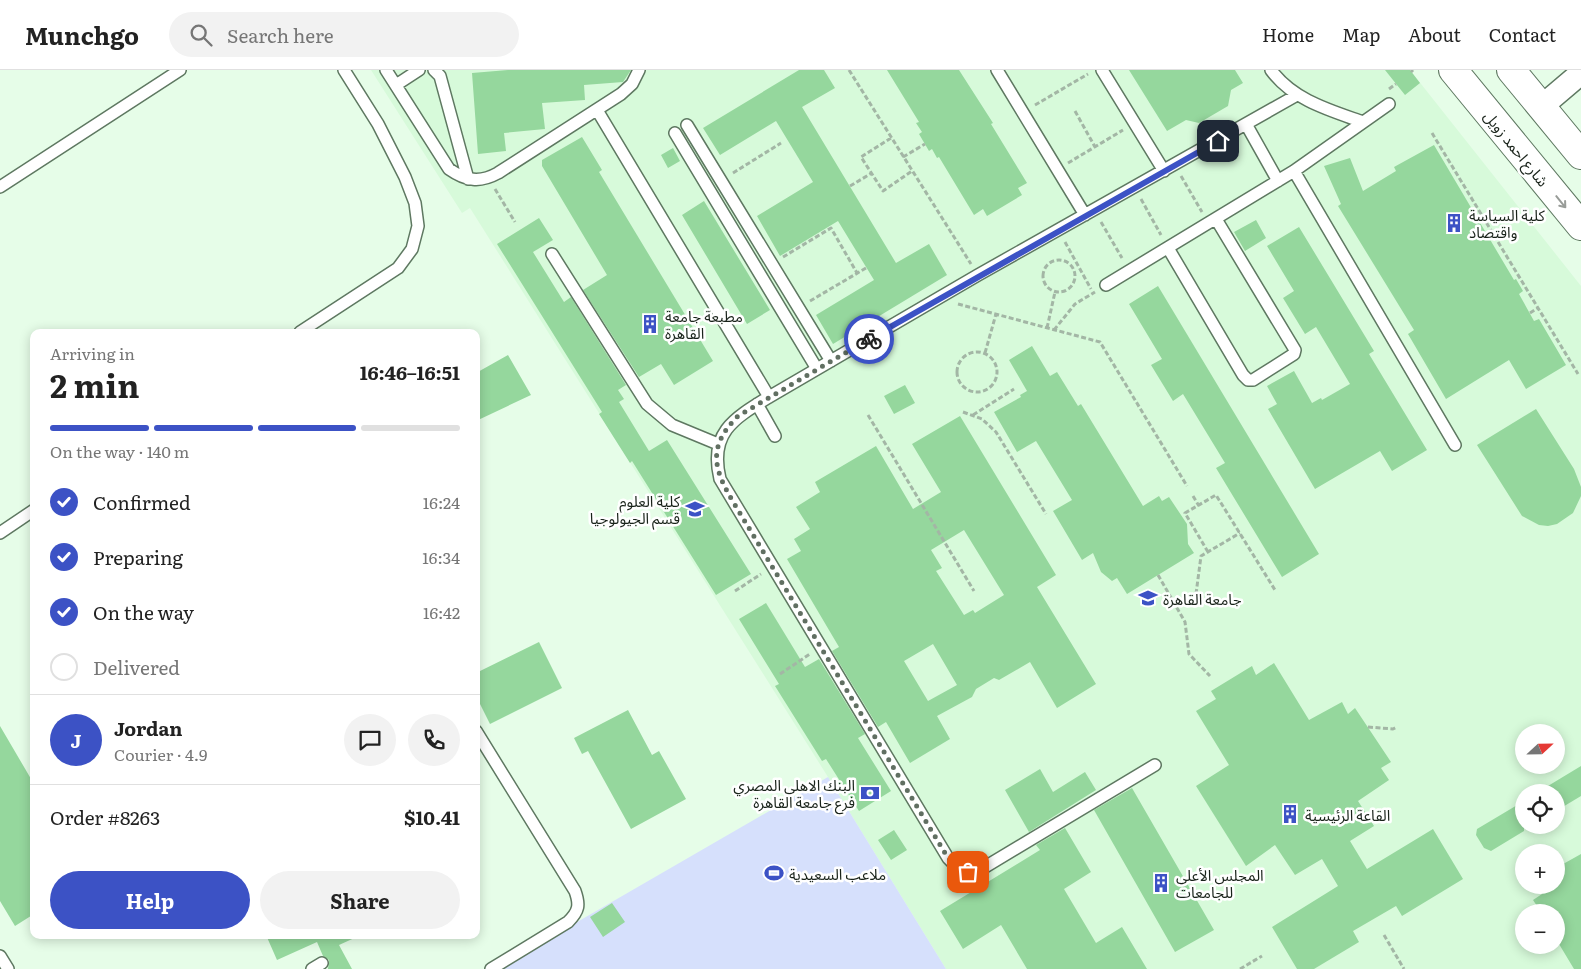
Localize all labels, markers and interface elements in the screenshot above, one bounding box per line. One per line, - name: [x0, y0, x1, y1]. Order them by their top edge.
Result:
- search box: [169, 12, 519, 57]
- text: Munchgo: [25, 17, 139, 52]
- icon: search: [187, 21, 215, 49]
- text: Search here: [227, 21, 334, 49]
- text: Home: [1262, 21, 1314, 48]
- text: Map: [1342, 21, 1380, 48]
- text: About: [1408, 21, 1461, 48]
- text: Contact: [1489, 21, 1556, 48]
- street label: شارع احمد زويل: [1478, 105, 1555, 192]
- pin: [1197, 120, 1239, 162]
- icon: home: [1204, 127, 1232, 155]
- one-way arrow: [1556, 196, 1567, 209]
- place label: كلية السياسة واقتصاد: [1469, 203, 1546, 243]
- building icon: كلية السياسة واقتصاد: [1443, 212, 1465, 234]
- place label: مطبعة جامعة القاهرة: [665, 304, 743, 344]
- building icon: مطبعة جامعة القاهرة: [639, 313, 661, 335]
- courier: [844, 314, 894, 364]
- icon: bike: [855, 325, 883, 353]
- text: Arriving in: [50, 341, 135, 365]
- text: 16:46–16:51: [360, 358, 460, 386]
- text: 2 min: [50, 360, 139, 408]
- text: On the way · 140 m: [50, 439, 189, 463]
- icon: check: [50, 488, 78, 516]
- text: Confirmed: [93, 488, 191, 516]
- place label: كلية العلوم قسم الجيولوجيا: [590, 489, 681, 530]
- text: 16:24: [423, 490, 460, 514]
- school or university icon: كلية العلوم قسم الجيولوجيا: [684, 498, 706, 520]
- icon: check: [50, 543, 78, 571]
- text: Preparing: [93, 543, 183, 571]
- text: 16:34: [422, 545, 460, 569]
- school or university icon: جامعة القاهرة: [1137, 587, 1159, 609]
- place label: جامعة القاهرة: [1163, 587, 1242, 610]
- icon: check: [50, 598, 78, 626]
- text: On the way: [93, 598, 194, 626]
- text: 16:42: [423, 600, 460, 624]
- text: Delivered: [93, 653, 180, 681]
- text: Jordan: [114, 714, 183, 742]
- button: chat: [344, 714, 396, 766]
- button: phone: [408, 714, 460, 766]
- north arrow: [1515, 724, 1565, 774]
- map controls: [1515, 724, 1565, 954]
- text: J: [71, 726, 81, 754]
- text: Courier · 4.9: [114, 742, 207, 766]
- place label: البنك الاهلي المصري فرع جامعة القاهرة: [733, 773, 855, 815]
- bank icon: البنك الاهلي المصري فرع جامعة القاهرة: [859, 782, 881, 804]
- button: locate: [1515, 784, 1565, 834]
- text: Order #8263: [50, 803, 160, 831]
- text: $10.41: [404, 803, 460, 831]
- building icon: القاعة الرئيسية: [1279, 803, 1301, 825]
- place label: القاعة الرئيسية: [1305, 803, 1390, 826]
- button: +: [1515, 844, 1565, 894]
- pin: [947, 851, 989, 893]
- icon: bag: [954, 858, 982, 886]
- sports icon: ملاعب السعيدية: [763, 862, 785, 884]
- place label: ملاعب السعيدية: [789, 862, 886, 885]
- place label: المجلس الأعلى للجامعات: [1176, 863, 1264, 903]
- button: Help: [50, 871, 250, 929]
- button: Share: [260, 871, 460, 929]
- building icon: المجلس الأعلى للجامعات: [1150, 872, 1172, 894]
- button: −: [1515, 904, 1565, 954]

